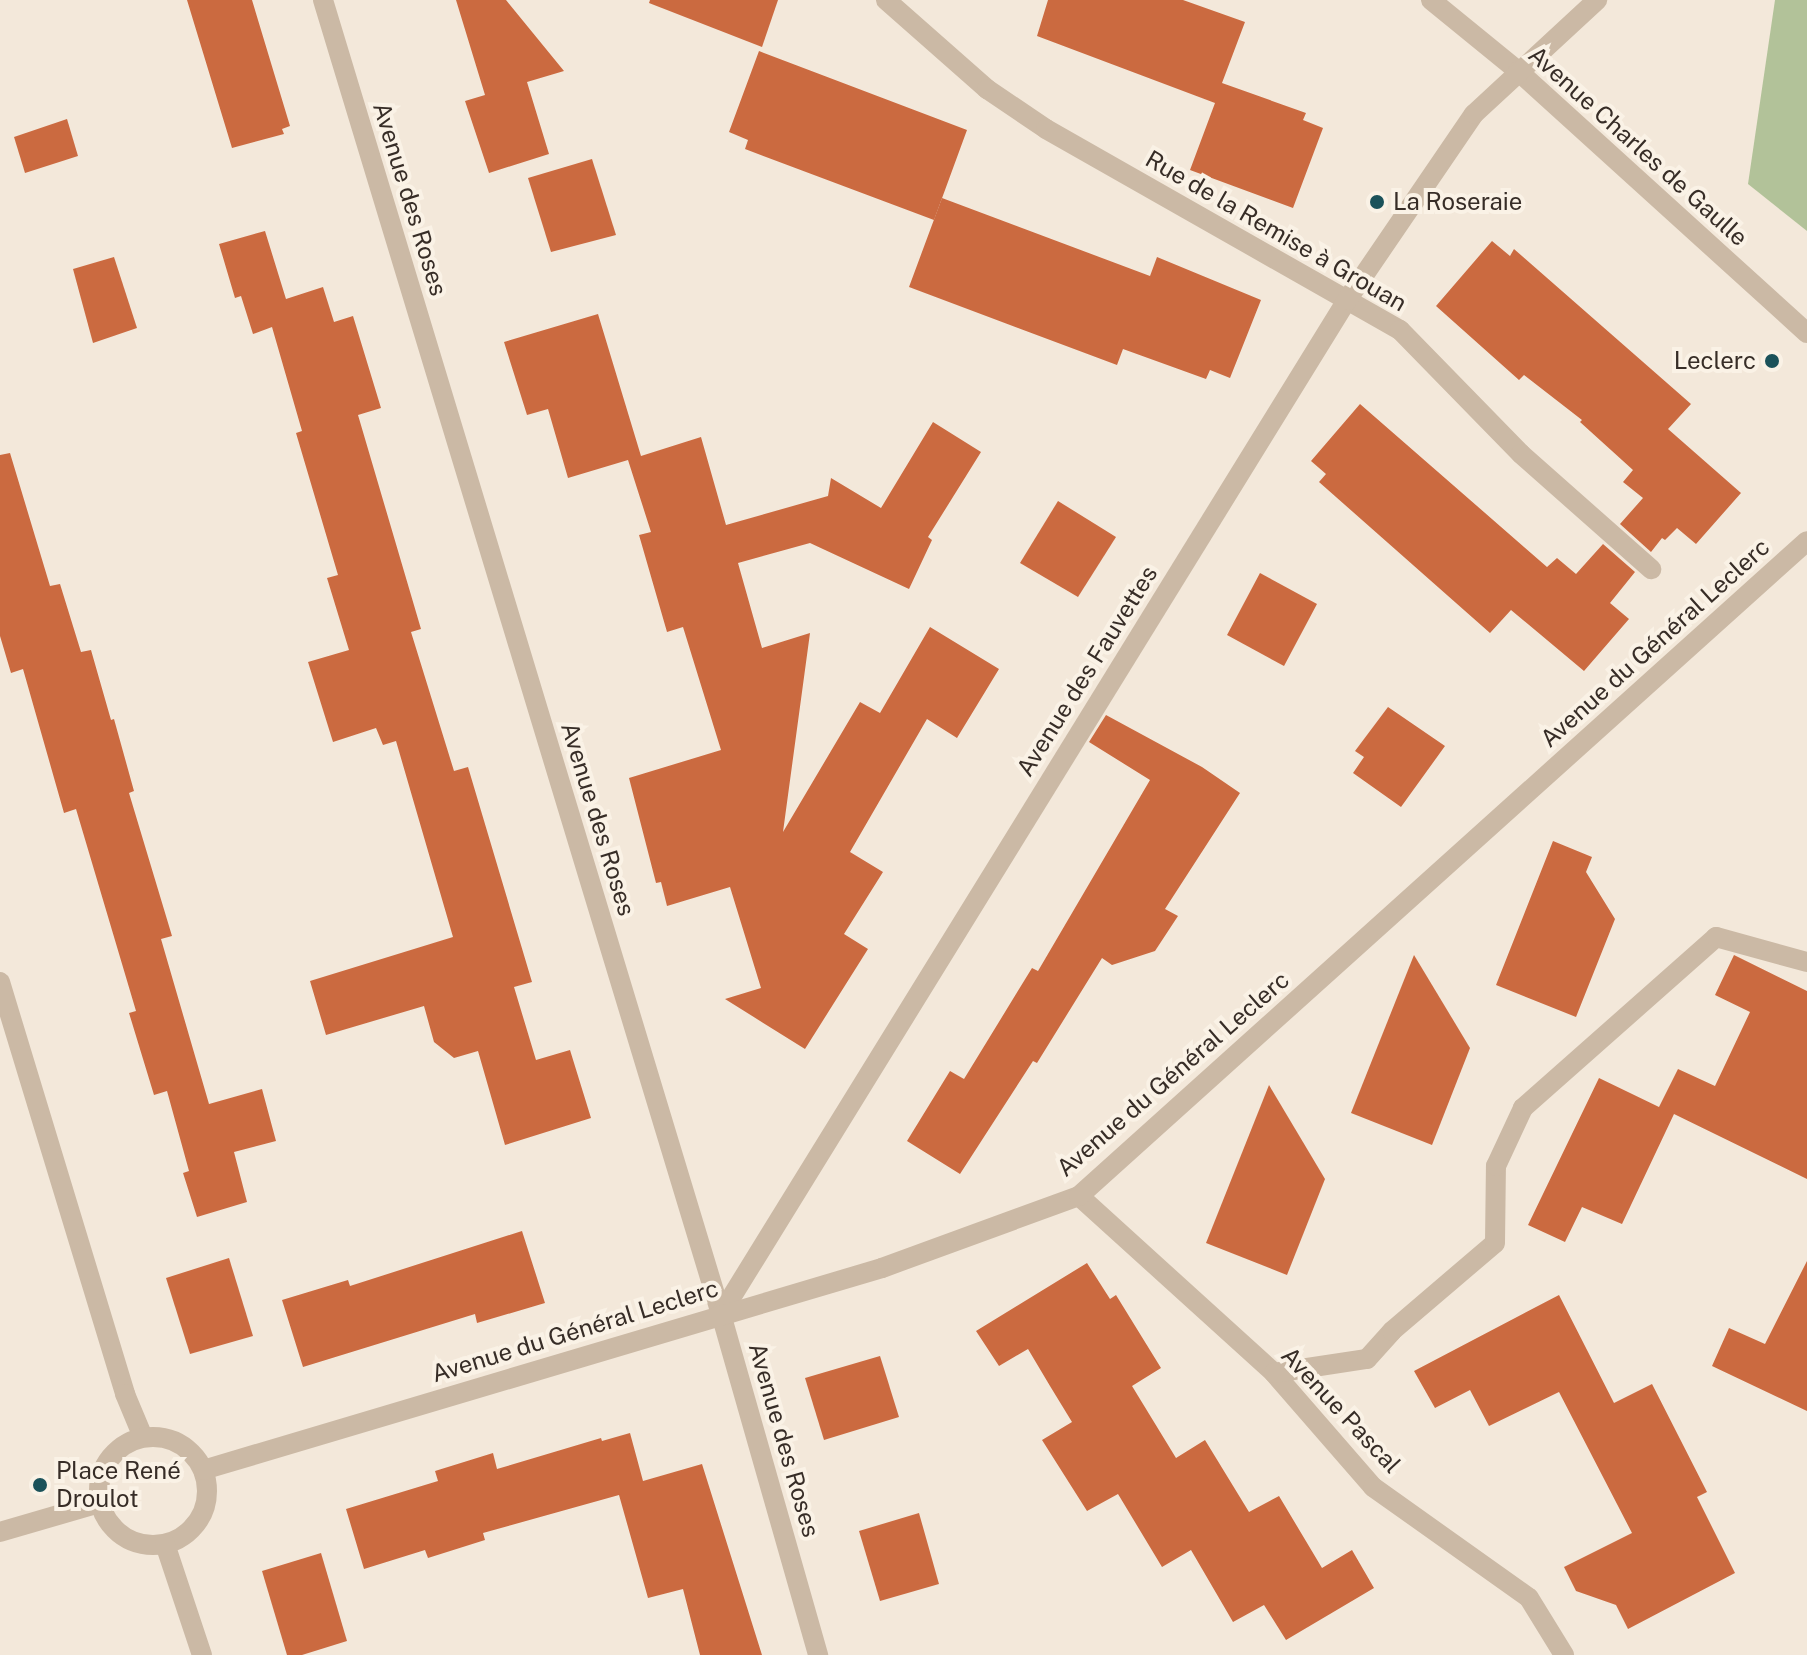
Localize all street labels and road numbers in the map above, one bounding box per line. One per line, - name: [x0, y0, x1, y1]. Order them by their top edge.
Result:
- street label: Avenue Charles de Gaulle: [1522, 40, 1754, 252]
- street label: Avenue des Roses: [367, 99, 453, 299]
- street label: Rue de la Remise à Grouan: [1140, 144, 1412, 318]
- street label: Avenue du Général Leclerc: [1534, 532, 1776, 754]
- street label: Avenue des Fauvettes: [1010, 560, 1164, 782]
- street label: Avenue des Roses: [555, 719, 641, 919]
- street label: Avenue du Général Leclerc: [1051, 965, 1295, 1183]
- street label: Avenue du Général Leclerc: [428, 1274, 722, 1388]
- street label: Avenue des Roses: [742, 1339, 826, 1541]
- street label: Avenue Pascal: [1275, 1341, 1407, 1479]

